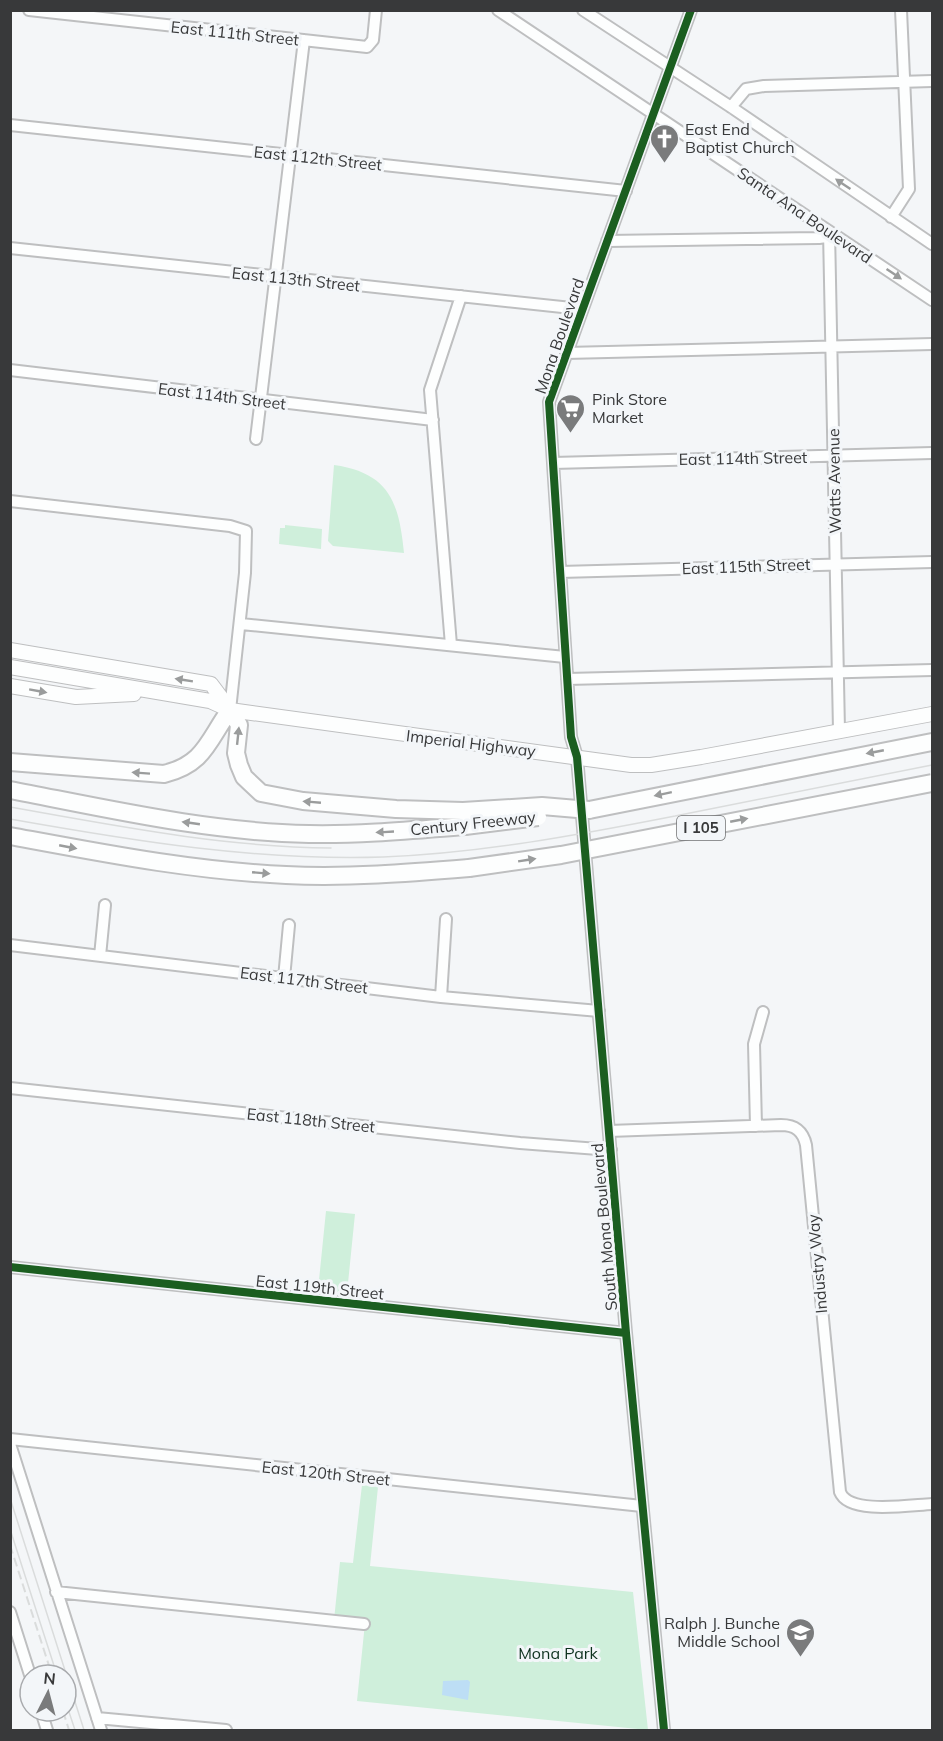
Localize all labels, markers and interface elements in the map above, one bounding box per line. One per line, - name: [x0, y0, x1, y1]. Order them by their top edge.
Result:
- street label: East 111th Street: [170, 16, 300, 50]
- place label: East End Baptist Church: [685, 119, 795, 157]
- church icon: East End Baptist Church: [648, 122, 680, 164]
- street label: East 112th Street: [253, 141, 383, 175]
- street label: Santa Ana Boulevard: [734, 162, 876, 268]
- one-way arrow: [835, 179, 851, 190]
- street label: East 113th Street: [231, 262, 361, 296]
- one-way arrow: [886, 269, 902, 280]
- street label: Mona Boulevard: [530, 276, 588, 396]
- street label: East 114th Street: [157, 378, 287, 414]
- place label: Pink Store Market: [592, 389, 667, 427]
- supermarket icon: Pink Store Market: [555, 392, 587, 434]
- street label: Watts Avenue: [823, 428, 845, 534]
- street label: East 114th Street: [678, 447, 808, 469]
- street label: East 115th Street: [681, 554, 811, 578]
- one-way arrow: [175, 676, 194, 685]
- one-way arrow: [29, 687, 48, 696]
- street label: Imperial Highway: [405, 725, 537, 761]
- one-way arrow: [233, 727, 243, 746]
- one-way arrow: [865, 748, 884, 757]
- one-way arrow: [131, 768, 150, 777]
- one-way arrow: [653, 790, 672, 799]
- one-way arrow: [303, 797, 322, 807]
- street label: Century Freeway: [409, 806, 537, 840]
- one-way arrow: [730, 815, 748, 825]
- road number: I 105: [677, 816, 725, 840]
- one-way arrow: [181, 819, 200, 828]
- one-way arrow: [376, 827, 395, 836]
- one-way arrow: [59, 843, 78, 852]
- one-way arrow: [517, 856, 536, 865]
- one-way arrow: [252, 868, 271, 878]
- street label: East 117th Street: [239, 962, 369, 998]
- street label: East 118th Street: [246, 1103, 376, 1137]
- street label: South Mona Boulevard: [587, 1142, 621, 1312]
- street label: Industry Way: [803, 1213, 831, 1315]
- street label: East 119th Street: [255, 1270, 385, 1304]
- street label: East 120th Street: [261, 1456, 391, 1490]
- place label: Ralph J. Bunche Middle School: [664, 1613, 780, 1651]
- school or university icon: Ralph J. Bunche Middle School: [785, 1616, 817, 1658]
- park label: Mona Park: [518, 1643, 599, 1663]
- north arrow: [18, 1663, 78, 1723]
- text: N: [43, 1668, 57, 1689]

